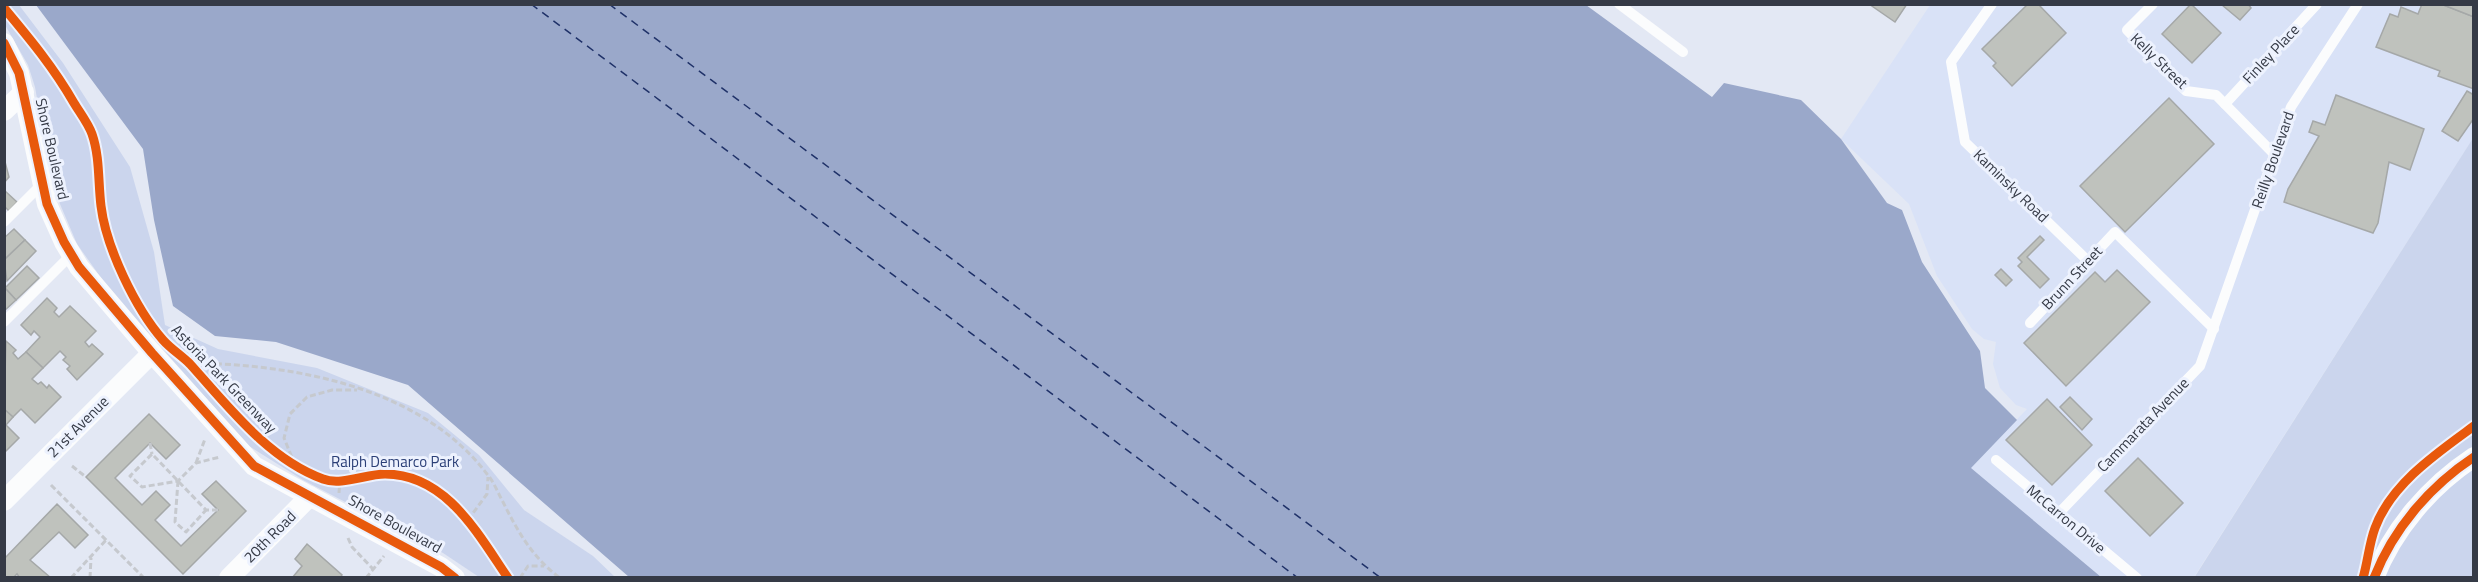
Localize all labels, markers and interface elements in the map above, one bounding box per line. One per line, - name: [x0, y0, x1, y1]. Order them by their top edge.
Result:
- street label: Finley Place: [2237, 19, 2304, 89]
- street label: Kelly Street: [2125, 27, 2194, 94]
- street label: Shore Boulevard: [30, 96, 75, 202]
- street label: Reilly Boulevard: [2245, 108, 2300, 211]
- street label: Kaminsky Road: [1968, 144, 2054, 228]
- street label: Brunn Street: [2036, 240, 2108, 315]
- street label: Astoria Park Greenway: [166, 319, 283, 438]
- street label: Cammarata Avenue: [2091, 372, 2194, 477]
- street label: 21st Avenue: [41, 390, 114, 463]
- park label: Ralph Demarco Park: [331, 450, 459, 473]
- street label: McCarron Drive: [2022, 479, 2111, 559]
- street label: Shore Boulevard: [344, 488, 446, 559]
- street label: 20th Road: [238, 505, 301, 568]

